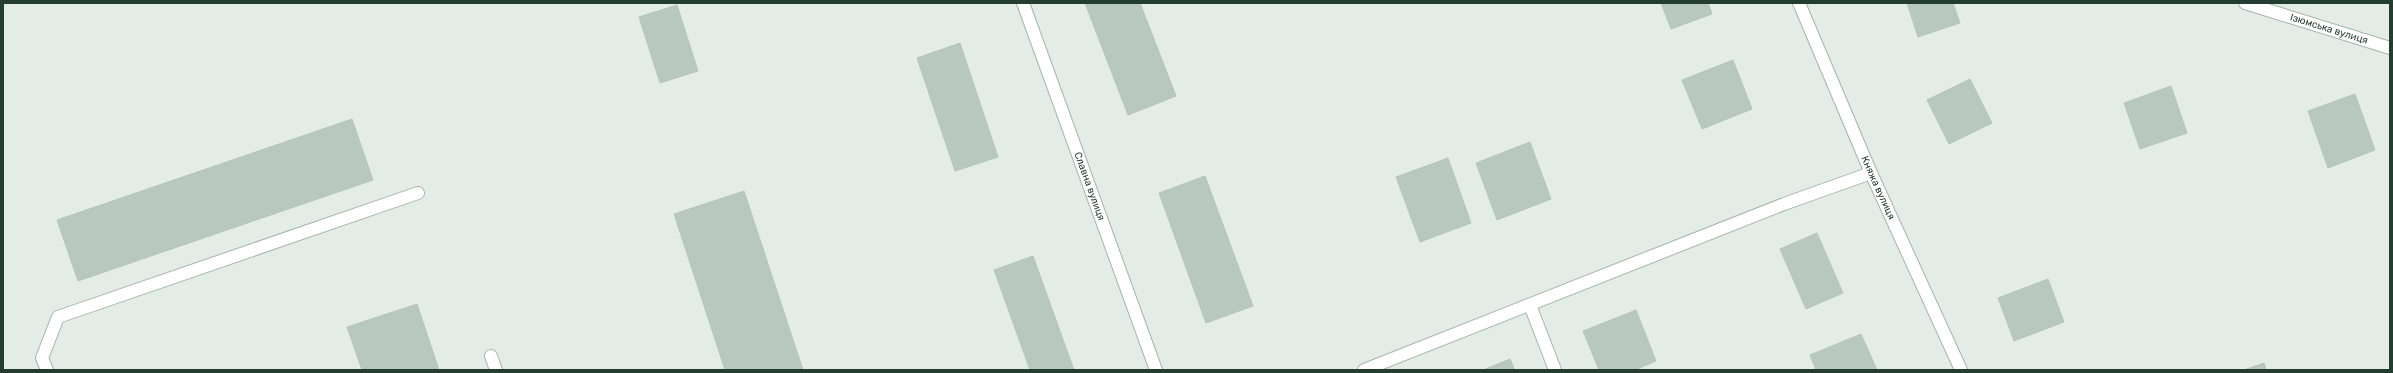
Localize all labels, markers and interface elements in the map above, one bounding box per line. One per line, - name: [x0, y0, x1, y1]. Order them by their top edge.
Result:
- street label: Ізюмська вулиця: [2289, 11, 2369, 47]
- street label: Славна вулиця: [1072, 150, 1107, 222]
- street label: Княжа вулиця: [1859, 154, 1897, 221]

